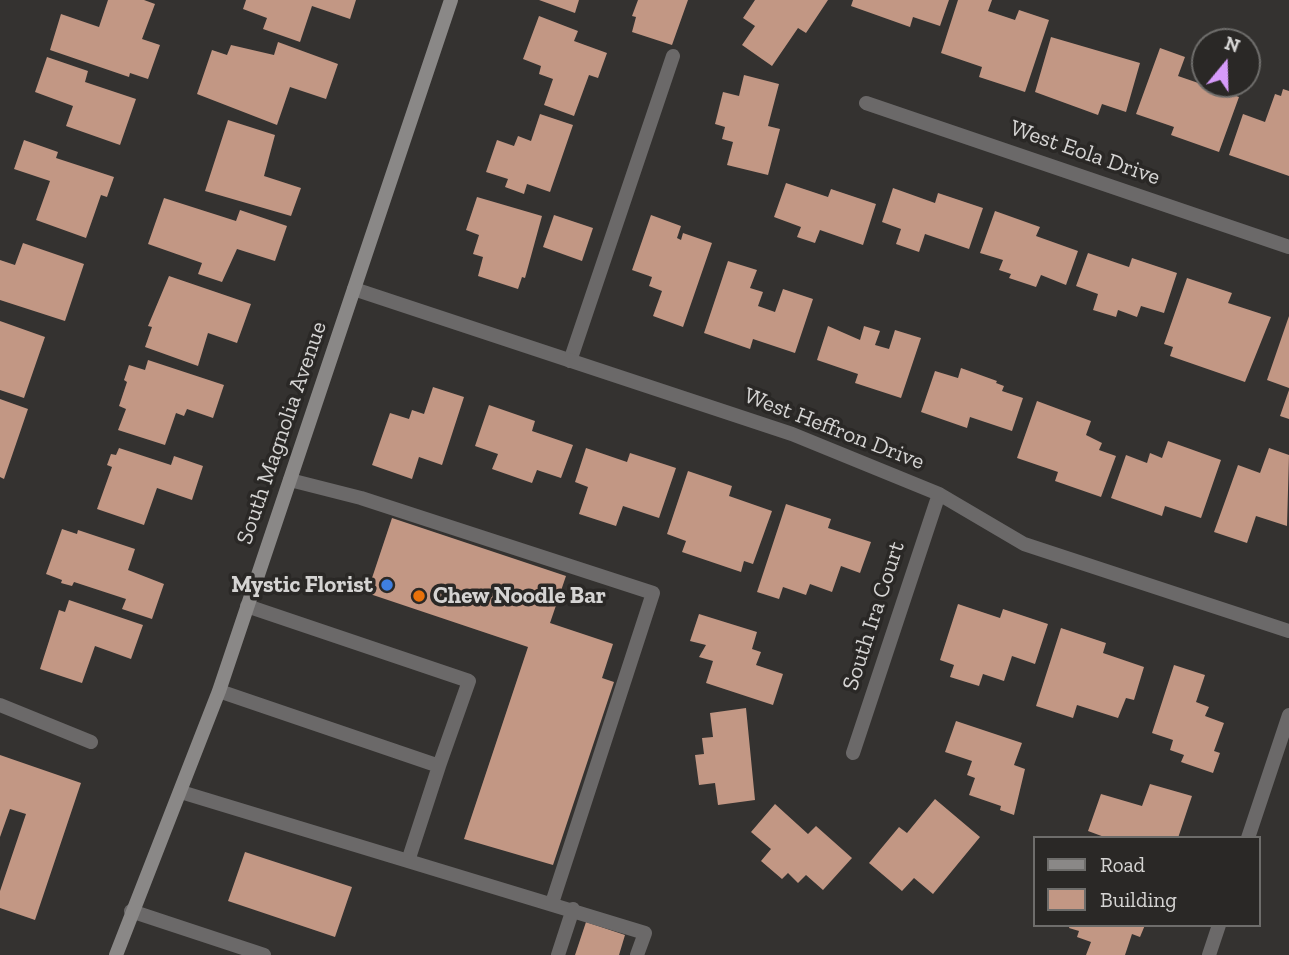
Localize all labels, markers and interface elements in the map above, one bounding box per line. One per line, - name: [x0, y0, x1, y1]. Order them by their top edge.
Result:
- north arrow: [1191, 28, 1261, 98]
- text: N: [1222, 31, 1243, 58]
- street label: West Eola Drive: [1006, 114, 1164, 192]
- street label: South Magnolia Avenue: [231, 318, 333, 548]
- street label: West Heffron Drive: [740, 382, 928, 476]
- street label: South Ira Court: [837, 538, 911, 694]
- place label: Mystic Florist: [231, 571, 373, 599]
- marker: Mystic Florist: [379, 577, 395, 593]
- place label: Chew Noodle Bar: [433, 582, 606, 610]
- marker: Chew Noodle Bar: [411, 588, 427, 604]
- legend: [1034, 836, 1261, 927]
- text: Road: [1100, 852, 1145, 877]
- text: Building: [1100, 887, 1177, 912]

